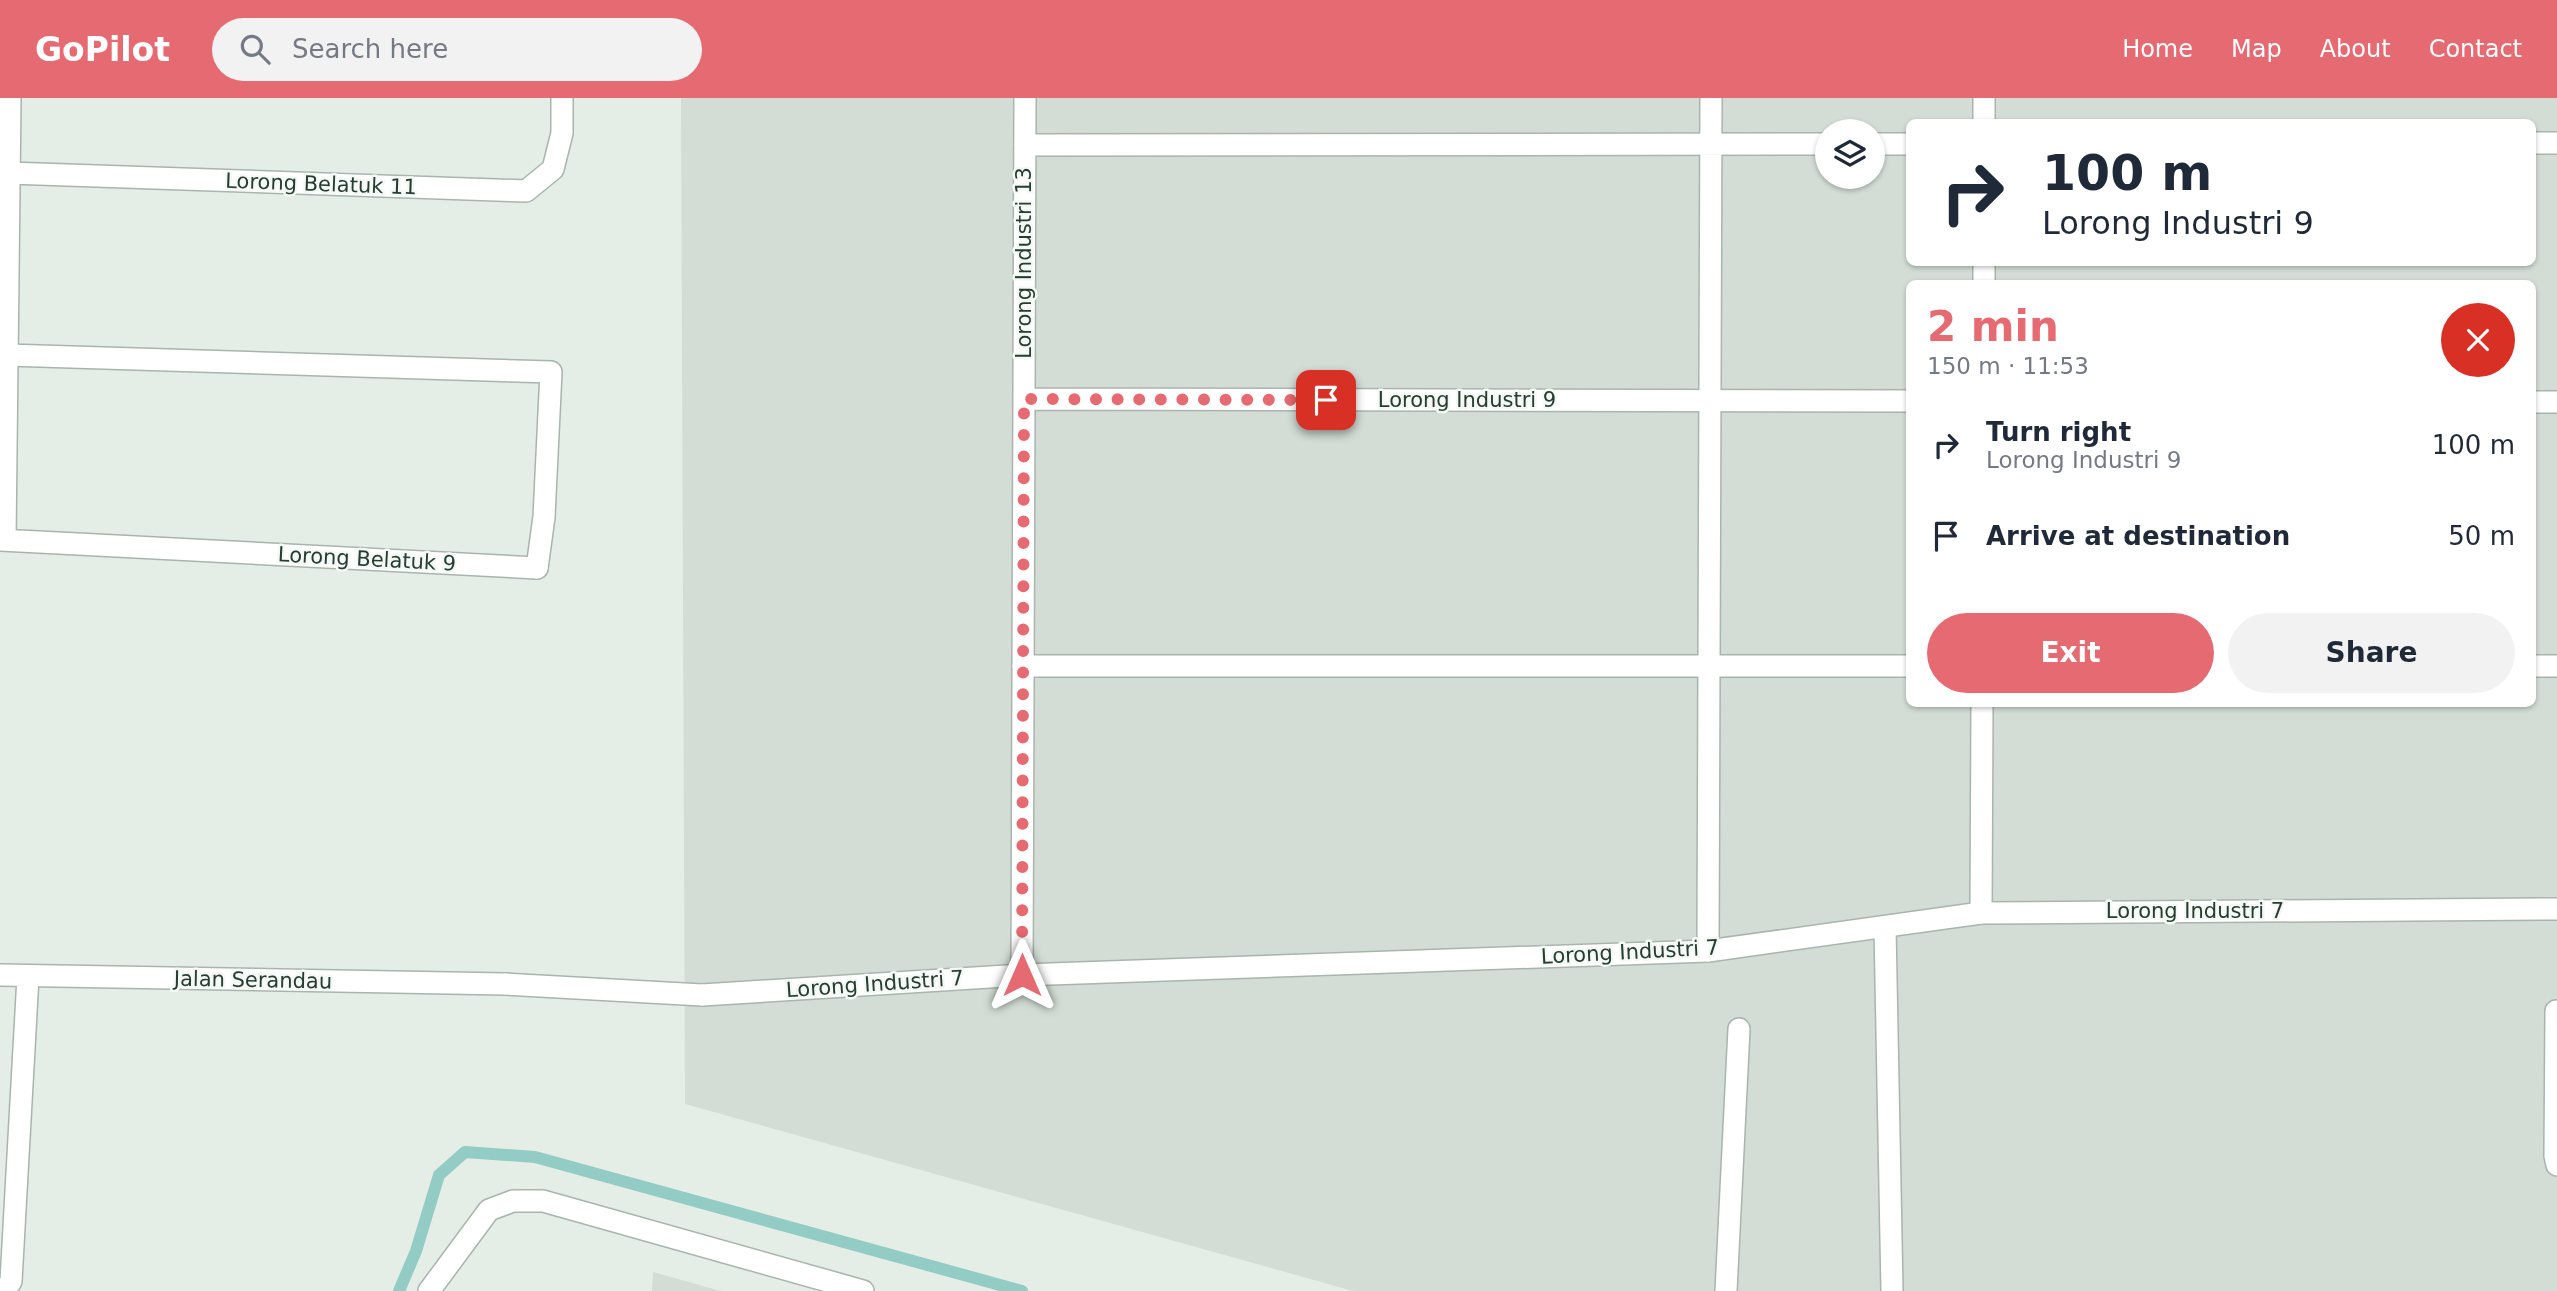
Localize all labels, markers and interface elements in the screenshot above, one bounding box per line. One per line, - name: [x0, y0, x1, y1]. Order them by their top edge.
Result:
- search box: [212, 18, 702, 81]
- text: GoPilot: [35, 30, 170, 69]
- icon: search: [236, 30, 274, 68]
- text: Search here: [292, 34, 448, 64]
- text: Home: [2122, 35, 2193, 63]
- text: Map: [2231, 35, 2282, 63]
- text: About: [2320, 35, 2391, 63]
- text: Contact: [2429, 35, 2522, 63]
- map controls: [1815, 119, 1885, 189]
- button: layers: [1815, 119, 1885, 189]
- text: 100 m: [2042, 145, 2212, 202]
- icon: right: [1927, 147, 2018, 238]
- street label: Lorong Industri 13: [1012, 167, 1036, 359]
- street label: Lorong Belatuk 11: [225, 169, 417, 199]
- text: Lorong Industri 9: [2042, 204, 2314, 242]
- text: 2 min: [1927, 302, 2059, 351]
- button: close: [2441, 303, 2515, 377]
- text: 150 m · 11:53: [1927, 353, 2089, 379]
- pin: [1296, 370, 1356, 430]
- icon: arrive: [1307, 381, 1345, 419]
- street label: Lorong Industri 9: [1378, 388, 1556, 412]
- text: Turn right: [1986, 417, 2131, 447]
- icon: right: [1927, 426, 1965, 464]
- text: 100 m: [2432, 430, 2515, 460]
- text: Lorong Industri 9: [1986, 447, 2181, 473]
- icon: arrive: [1927, 517, 1965, 555]
- text: Arrive at destination: [1986, 521, 2290, 551]
- text: 50 m: [2448, 521, 2515, 551]
- street label: Lorong Belatuk 9: [277, 542, 457, 576]
- button: Exit: [1927, 613, 2214, 693]
- button: Share: [2228, 613, 2515, 693]
- street label: Lorong Industri 7: [2106, 899, 2284, 923]
- street label: Lorong Industri 7: [1540, 935, 1720, 969]
- position arrow: [985, 938, 1059, 1012]
- street label: Lorong Industri 7: [785, 966, 965, 1002]
- street label: Jalan Serandau: [172, 967, 332, 993]

